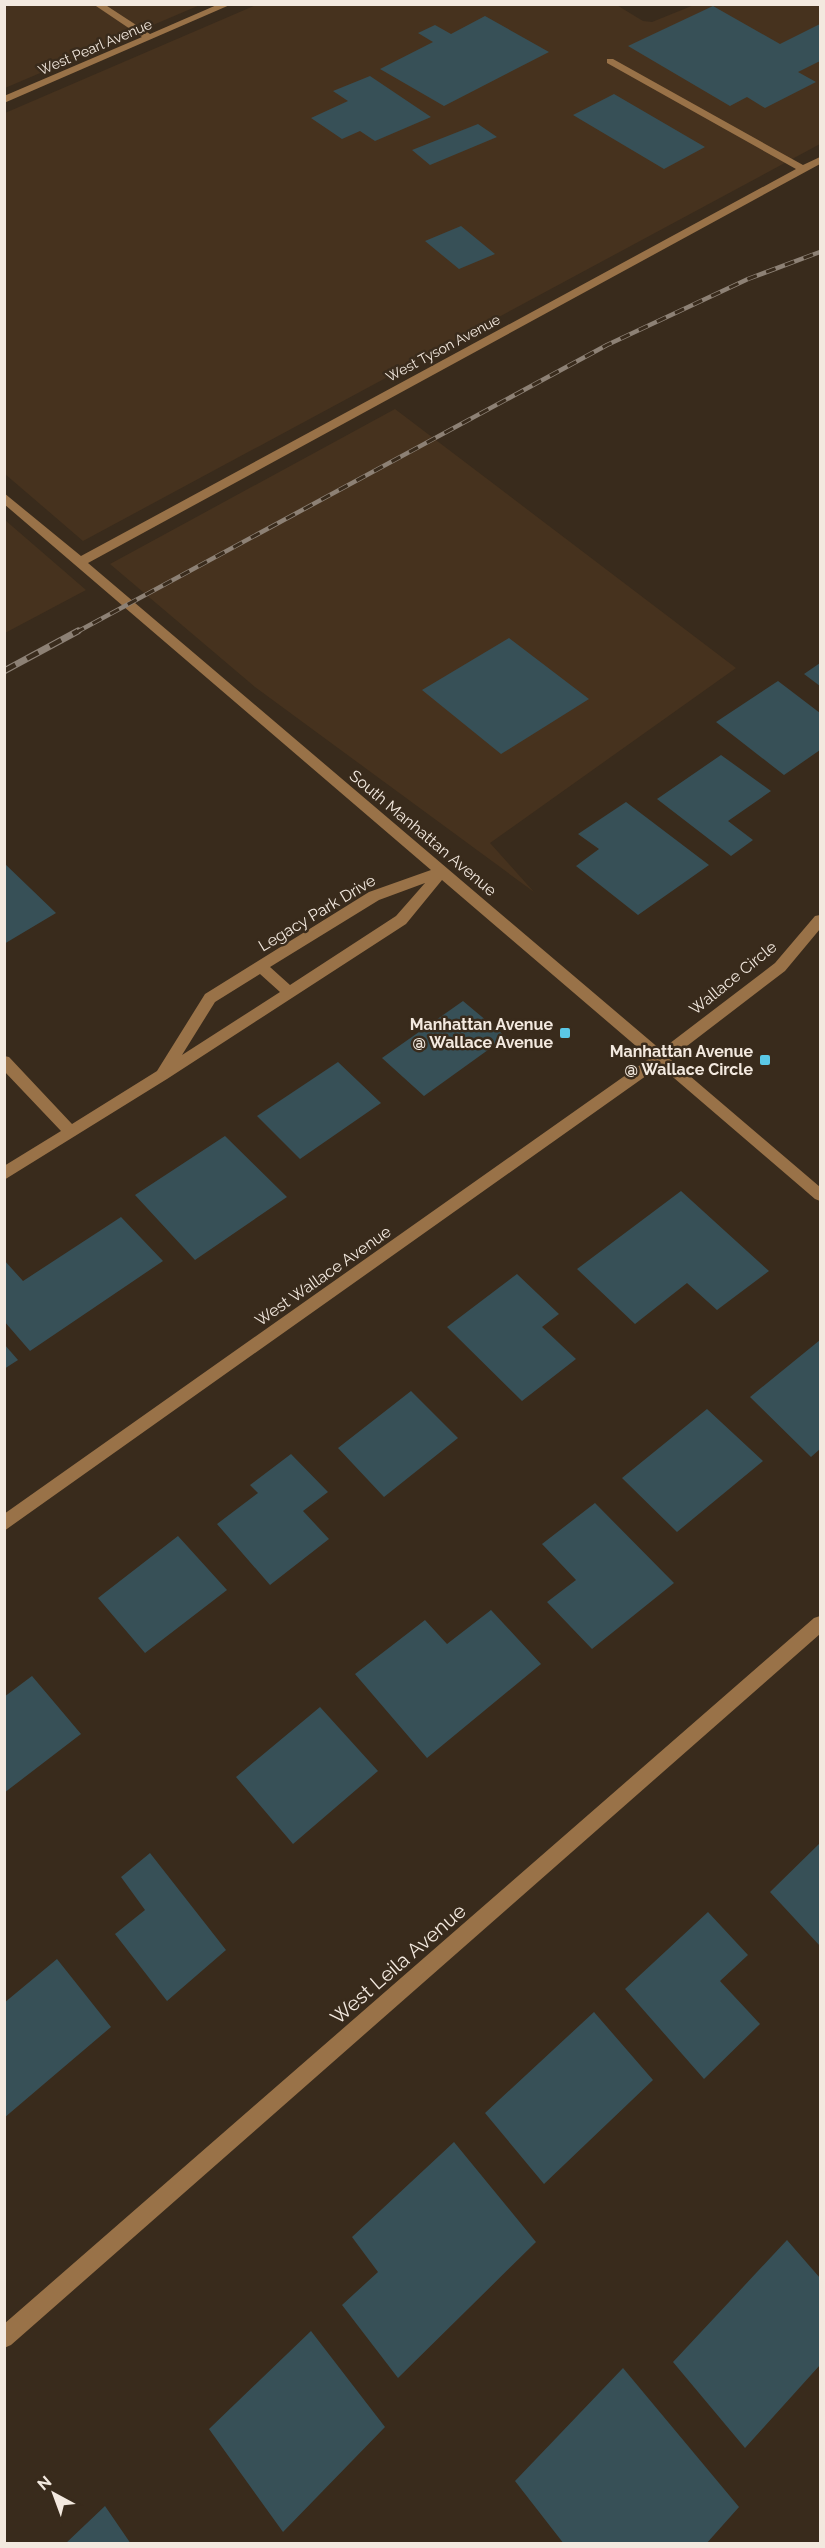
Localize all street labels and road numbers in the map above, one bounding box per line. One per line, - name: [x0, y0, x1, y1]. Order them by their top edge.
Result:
- street label: West Pearl Avenue: [36, 16, 154, 78]
- street label: West Tyson Avenue: [383, 311, 503, 385]
- street label: South Manhattan Avenue: [346, 766, 500, 900]
- street label: Legacy Park Drive: [255, 871, 379, 955]
- street label: Wallace Circle: [686, 937, 780, 1019]
- street label: West Wallace Avenue: [251, 1222, 395, 1330]
- street label: West Leila Avenue: [325, 1899, 471, 2029]

